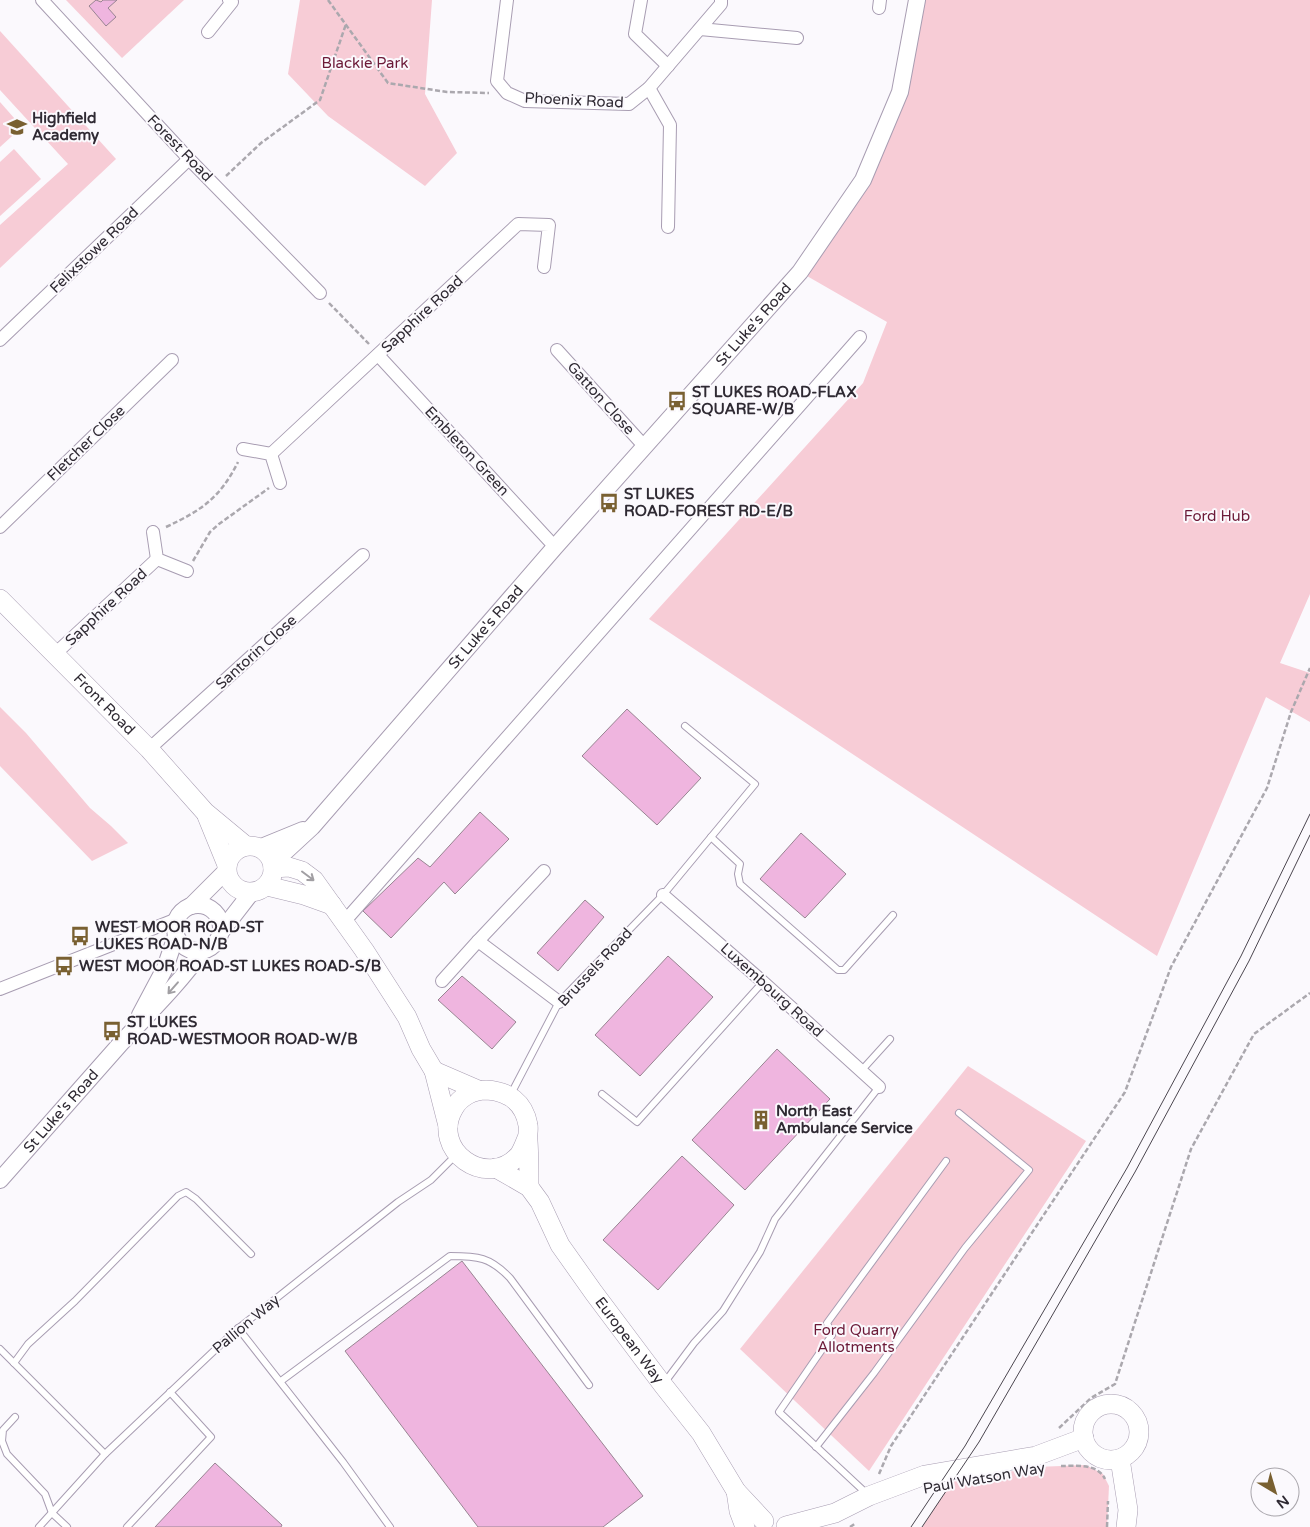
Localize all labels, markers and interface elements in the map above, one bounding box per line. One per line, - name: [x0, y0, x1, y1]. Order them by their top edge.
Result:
- park label: Blackie Park: [322, 54, 408, 72]
- street label: Phoenix Road: [524, 88, 624, 112]
- place label: Highfield Academy: [32, 109, 99, 145]
- street label: Forest Road: [144, 111, 216, 185]
- school or university icon: Highfield Academy: [6, 116, 28, 138]
- street label: Felixstowe Road: [46, 203, 142, 297]
- street label: Sapphire Road: [377, 272, 467, 356]
- street label: St Luke's Road: [712, 279, 795, 370]
- street label: Gatton Close: [564, 358, 638, 438]
- place label: ST LUKES ROAD-FLAX SQUARE-W/B: [692, 383, 856, 418]
- bus stop icon: ST LUKES ROAD-FLAX SQUARE-W/B: [666, 390, 688, 412]
- street label: Fletcher Close: [43, 401, 129, 485]
- street label: Embleton Green: [421, 403, 513, 499]
- place label: ST LUKES ROAD-FOREST RD-E/B: [624, 485, 793, 520]
- bus stop icon: ST LUKES ROAD-FOREST RD-E/B: [598, 492, 620, 514]
- park label: Ford Hub: [1184, 507, 1250, 525]
- street label: Sapphire Road: [61, 565, 151, 649]
- street label: St Luke's Road: [444, 581, 527, 672]
- street label: Santorin Close: [212, 611, 300, 693]
- street label: Front Road: [70, 669, 139, 739]
- one-way arrow: [301, 871, 315, 881]
- place label: WEST MOOR ROAD-ST LUKES ROAD-N/B: [95, 918, 264, 953]
- street label: Brussels Road: [554, 924, 636, 1010]
- bus stop icon: WEST MOOR ROAD-ST LUKES ROAD-N/B: [69, 925, 91, 947]
- street label: Luxembourg Road: [717, 939, 827, 1041]
- bus stop icon: WEST MOOR ROAD-ST LUKES ROAD-S/B: [53, 955, 75, 977]
- place label: WEST MOOR ROAD-ST LUKES ROAD-S/B: [79, 957, 381, 975]
- one-way arrow: [167, 982, 178, 995]
- place label: ST LUKES ROAD-WESTMOOR ROAD-W/B: [127, 1013, 358, 1048]
- bus stop icon: ST LUKES ROAD-WESTMOOR ROAD-W/B: [101, 1020, 123, 1042]
- street label: St Luke's Road: [19, 1066, 102, 1156]
- place label: North East Ambulance Service: [776, 1102, 913, 1137]
- building icon: North East Ambulance Service: [750, 1109, 772, 1131]
- street label: Pallion Way: [209, 1291, 283, 1357]
- street label: European Way: [591, 1293, 668, 1387]
- park label: Ford Quarry Allotments: [813, 1321, 899, 1356]
- street label: Paul Watson Way: [922, 1458, 1046, 1498]
- north arrow: [1250, 1467, 1300, 1517]
- text: N: [1273, 1492, 1292, 1512]

